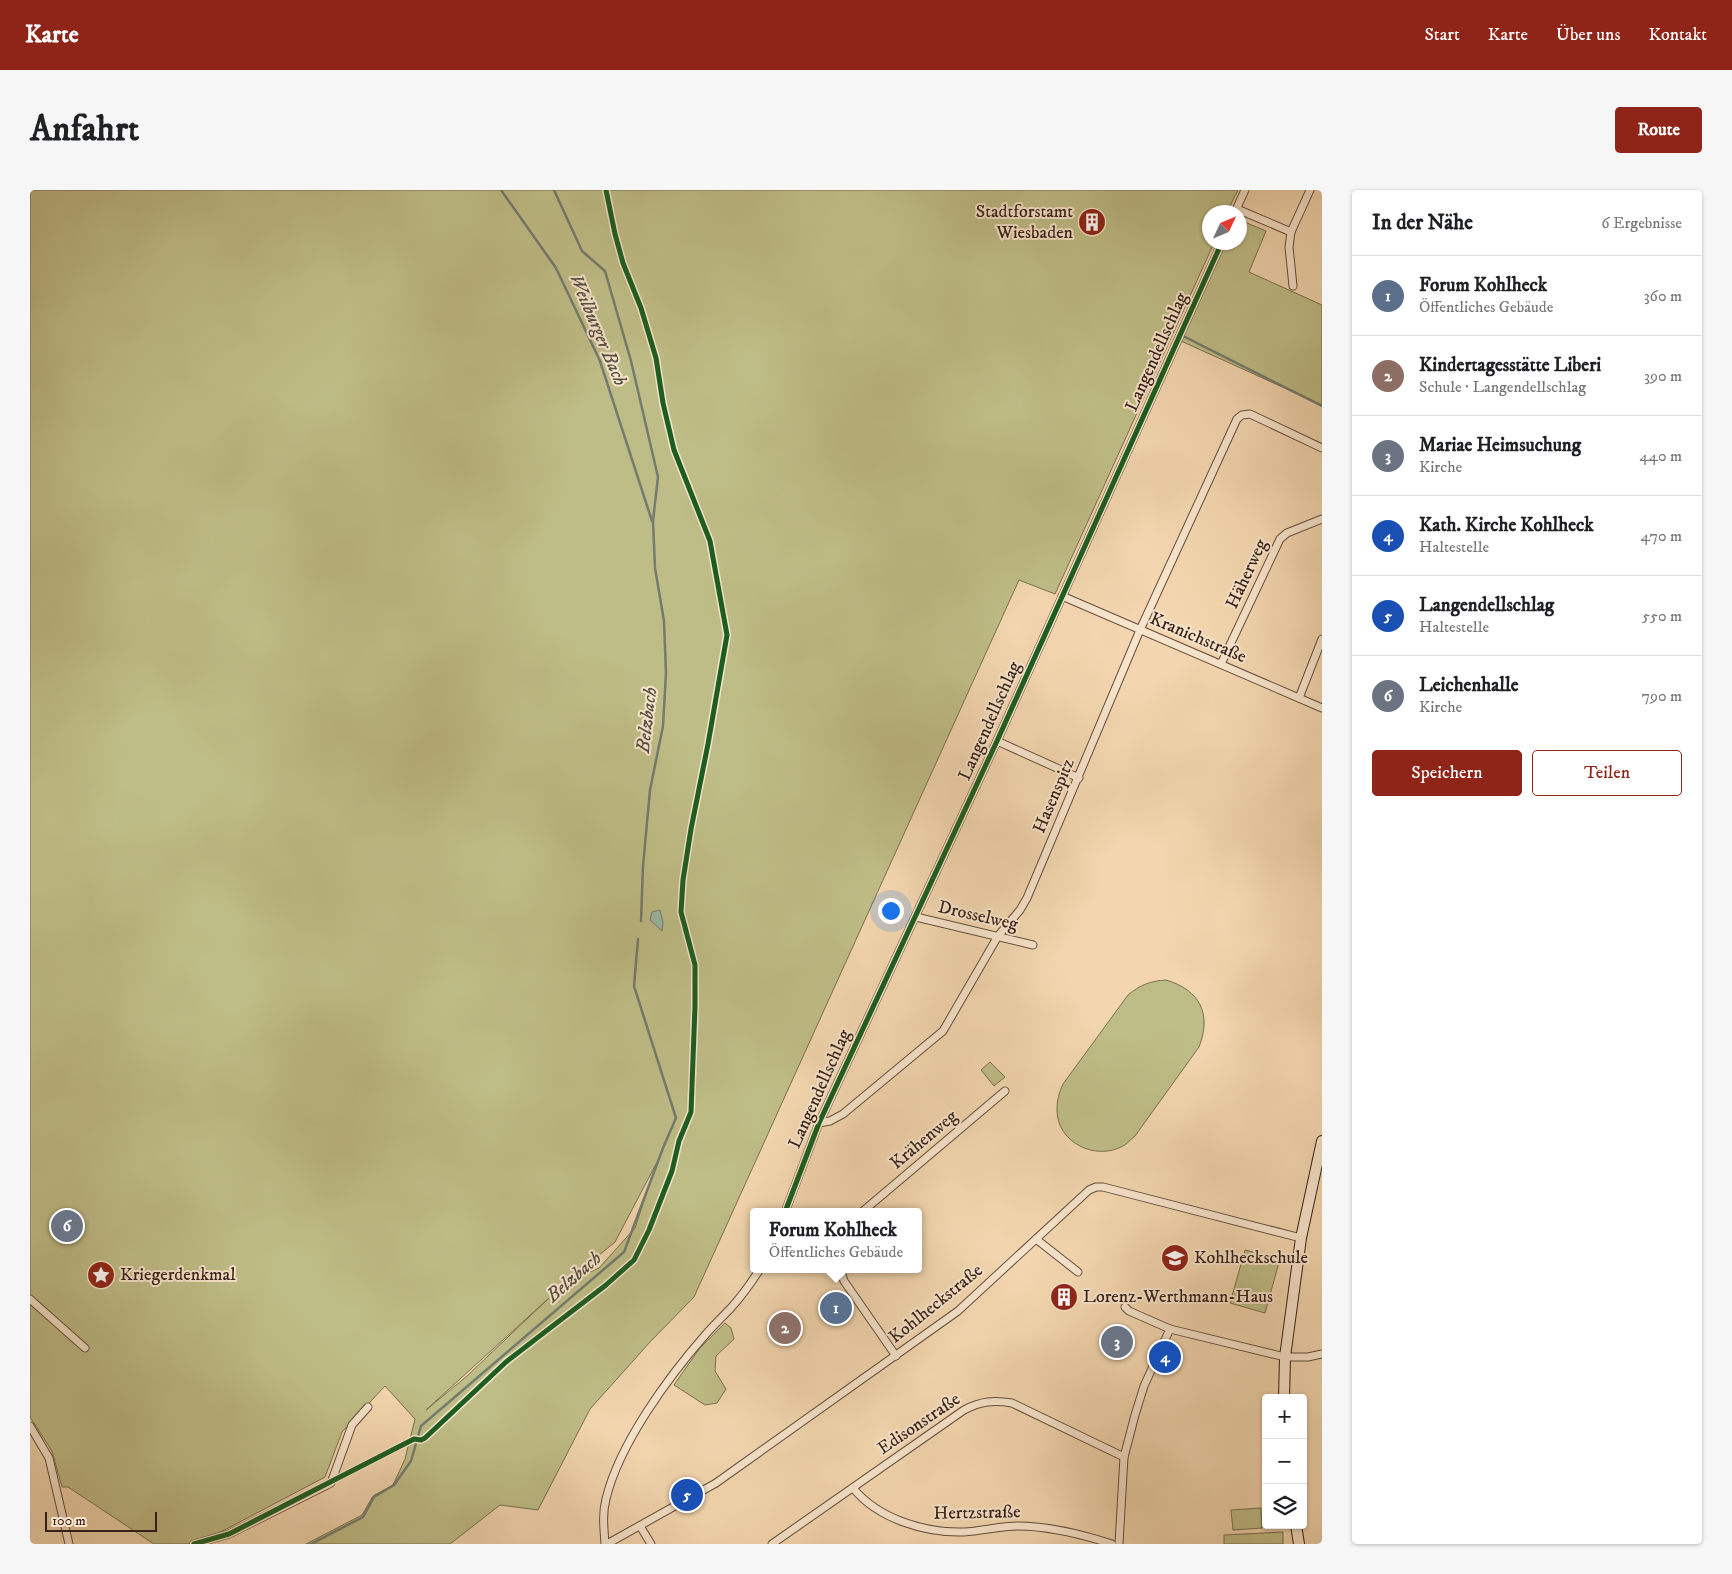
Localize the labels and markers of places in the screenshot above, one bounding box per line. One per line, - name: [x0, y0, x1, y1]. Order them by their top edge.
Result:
- place label: Stadtforstamt Wiesbaden: [976, 201, 1074, 244]
- building icon: Stadtforstamt Wiesbaden: [1077, 207, 1107, 237]
- pin: 6: [51, 1207, 83, 1245]
- school or university icon: Kohlheckschule: [1160, 1243, 1190, 1273]
- place label: Kohlheckschule: [1194, 1247, 1308, 1269]
- place icon: Kriegerdenkmal: [86, 1260, 116, 1290]
- place label: Kriegerdenkmal: [120, 1264, 236, 1286]
- building icon: Lorenz-Werthmann-Haus: [1049, 1282, 1079, 1312]
- place label: Lorenz-Werthmann-Haus: [1083, 1286, 1273, 1308]
- pin: 1: [820, 1289, 852, 1327]
- pin: 2: [769, 1309, 801, 1347]
- pin: 3: [1101, 1323, 1133, 1361]
- pin: 4: [1149, 1338, 1181, 1376]
- pin: 5: [671, 1476, 703, 1514]

